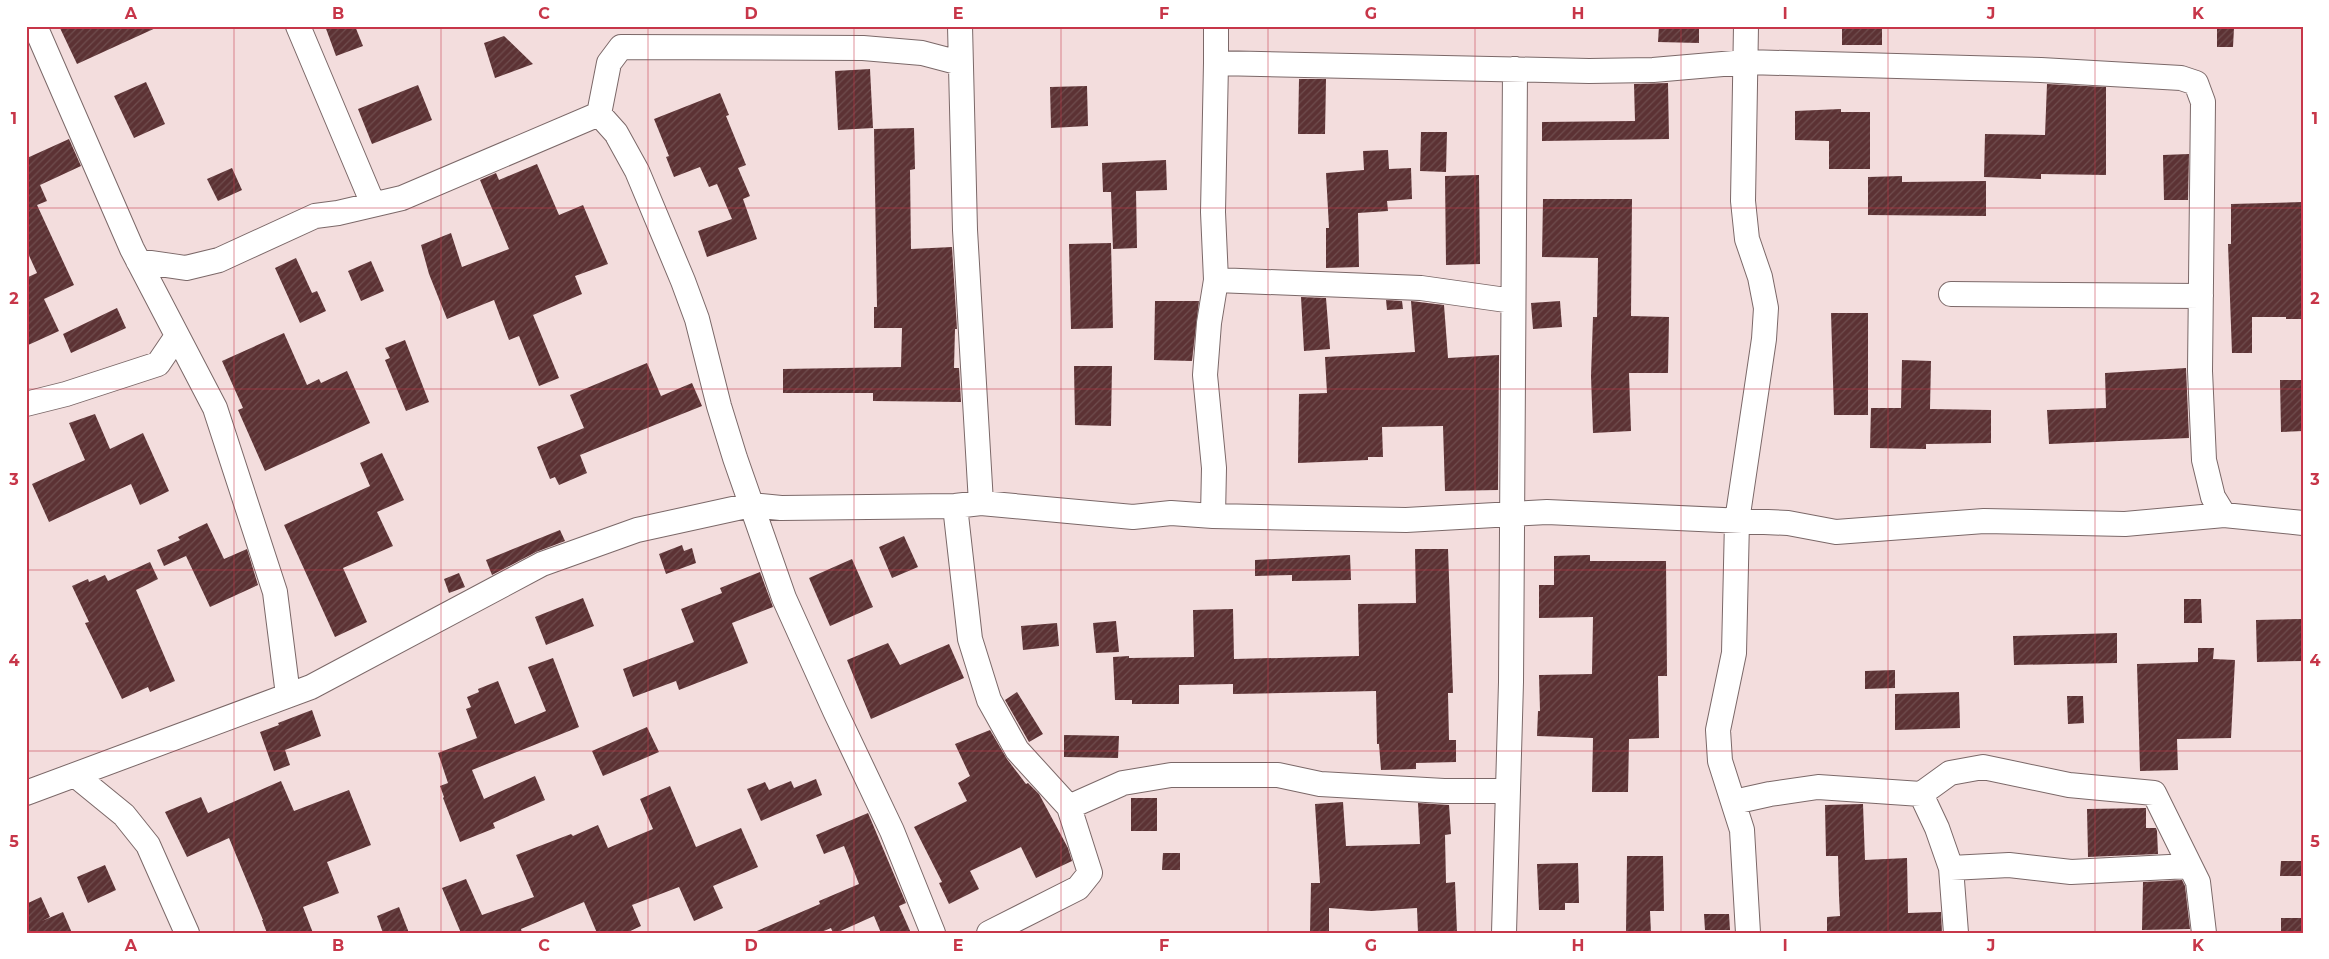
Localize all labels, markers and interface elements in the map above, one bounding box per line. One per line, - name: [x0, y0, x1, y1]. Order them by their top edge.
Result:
- text: A: [124, 4, 138, 23]
- text: B: [332, 4, 344, 23]
- text: C: [538, 4, 550, 23]
- text: D: [744, 4, 758, 23]
- text: E: [953, 4, 963, 23]
- text: F: [1159, 4, 1169, 23]
- text: G: [1365, 4, 1377, 23]
- text: H: [1572, 4, 1584, 23]
- text: I: [1782, 4, 1788, 23]
- text: J: [1986, 4, 1995, 23]
- text: K: [2192, 4, 2205, 23]
- text: 1: [11, 109, 17, 128]
- text: 1: [2312, 109, 2318, 128]
- text: 2: [9, 289, 19, 308]
- text: 2: [2310, 289, 2320, 308]
- text: 3: [8, 470, 19, 489]
- text: 3: [2309, 470, 2320, 489]
- text: 4: [8, 651, 20, 670]
- text: 4: [2309, 651, 2321, 670]
- text: 5: [9, 832, 19, 851]
- text: 5: [2310, 832, 2320, 851]
- text: A: [124, 936, 138, 955]
- text: B: [332, 936, 344, 955]
- text: C: [538, 936, 550, 955]
- text: D: [744, 936, 758, 955]
- text: E: [953, 936, 963, 955]
- text: F: [1159, 936, 1169, 955]
- text: G: [1365, 936, 1377, 955]
- text: H: [1572, 936, 1584, 955]
- text: I: [1782, 936, 1788, 955]
- text: J: [1986, 936, 1995, 955]
- text: K: [2192, 936, 2205, 955]

